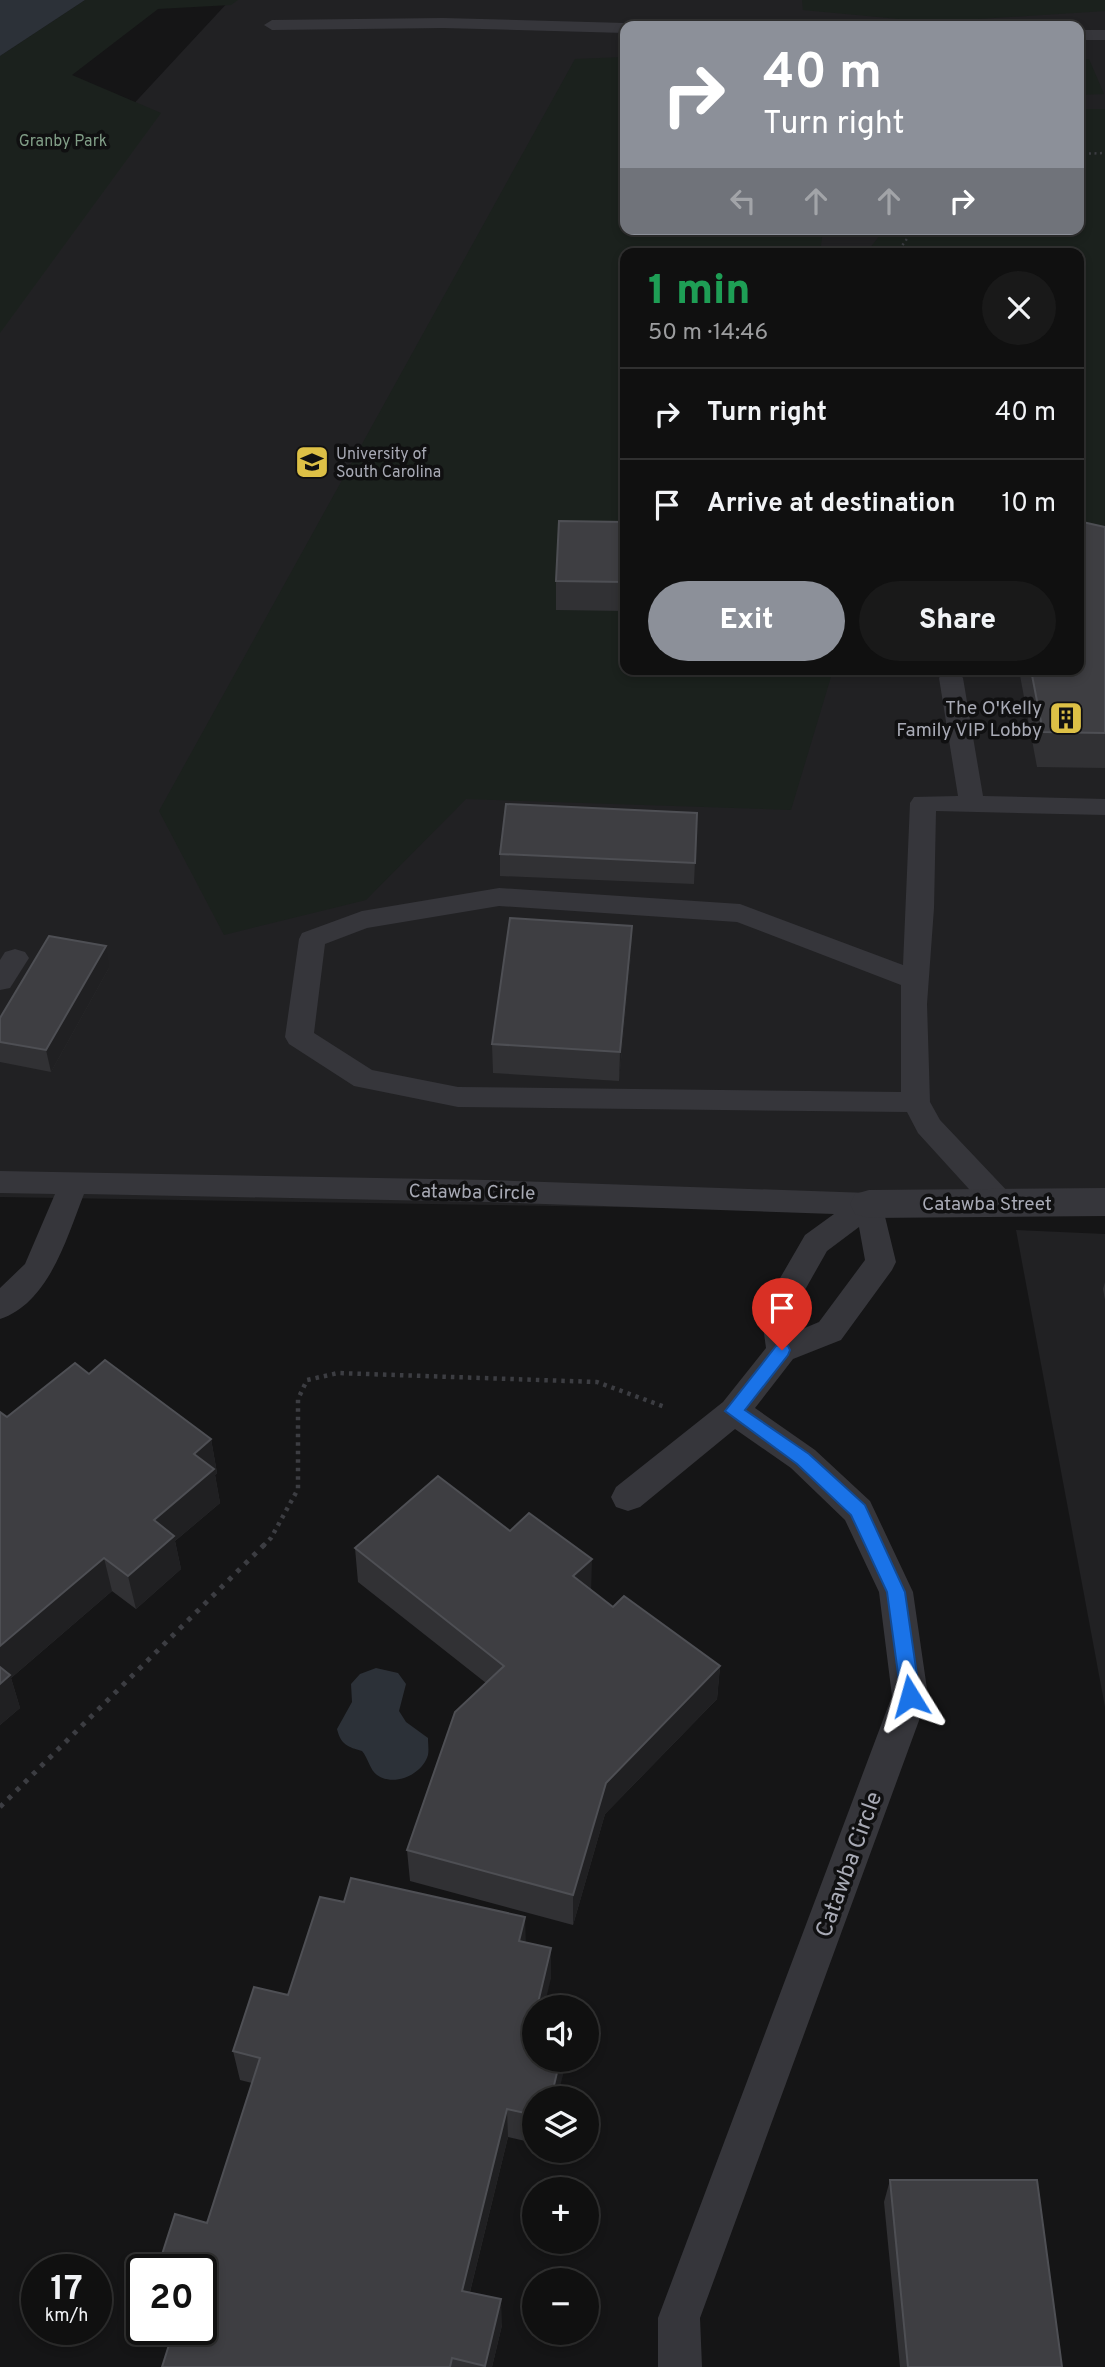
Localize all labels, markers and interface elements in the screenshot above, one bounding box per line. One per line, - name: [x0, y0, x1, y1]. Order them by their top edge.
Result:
- text: 40 m: [763, 44, 882, 106]
- icon: right: [648, 49, 739, 140]
- text: Turn right: [763, 105, 905, 145]
- park label: Granby Park: [19, 132, 107, 152]
- icon: left: [724, 182, 762, 220]
- icon: ahead: [797, 182, 835, 220]
- icon: ahead: [870, 182, 908, 220]
- icon: right: [943, 182, 981, 220]
- text: 1 min: [648, 266, 751, 319]
- button: close: [982, 271, 1056, 345]
- text: 50 m · 14:46: [648, 319, 768, 348]
- icon: right: [648, 395, 686, 433]
- text: Turn right: [707, 397, 827, 430]
- text: 40 m: [995, 397, 1056, 430]
- school or university icon: University of South Carolina: [293, 443, 331, 481]
- place label: University of South Carolina: [336, 445, 441, 483]
- icon: arrive: [648, 486, 686, 524]
- text: Arrive at destination: [707, 488, 955, 521]
- text: 10 m: [1001, 488, 1056, 521]
- button: Exit: [648, 581, 845, 661]
- button: Share: [859, 581, 1056, 661]
- place label: The O'Kelly Family VIP Lobby: [896, 697, 1042, 743]
- building icon: The O'Kelly Family VIP Lobby: [1047, 699, 1085, 737]
- street label: Catawba Circle: [408, 1180, 535, 1206]
- street label: Catawba Street: [922, 1193, 1052, 1217]
- pin: [752, 1278, 812, 1350]
- icon: arrive: [763, 1289, 801, 1327]
- position arrow: [873, 1659, 947, 1733]
- street label: Catawba Circle: [811, 1788, 890, 1942]
- map controls: [522, 1995, 599, 2345]
- button: sound: [522, 1995, 599, 2072]
- button: layers: [522, 2086, 599, 2163]
- button: +: [522, 2177, 599, 2254]
- speed limit sign: 20: [126, 2254, 217, 2345]
- text: 17: [50, 2268, 83, 2312]
- button: −: [522, 2268, 599, 2345]
- text: km/h: [45, 2305, 88, 2328]

